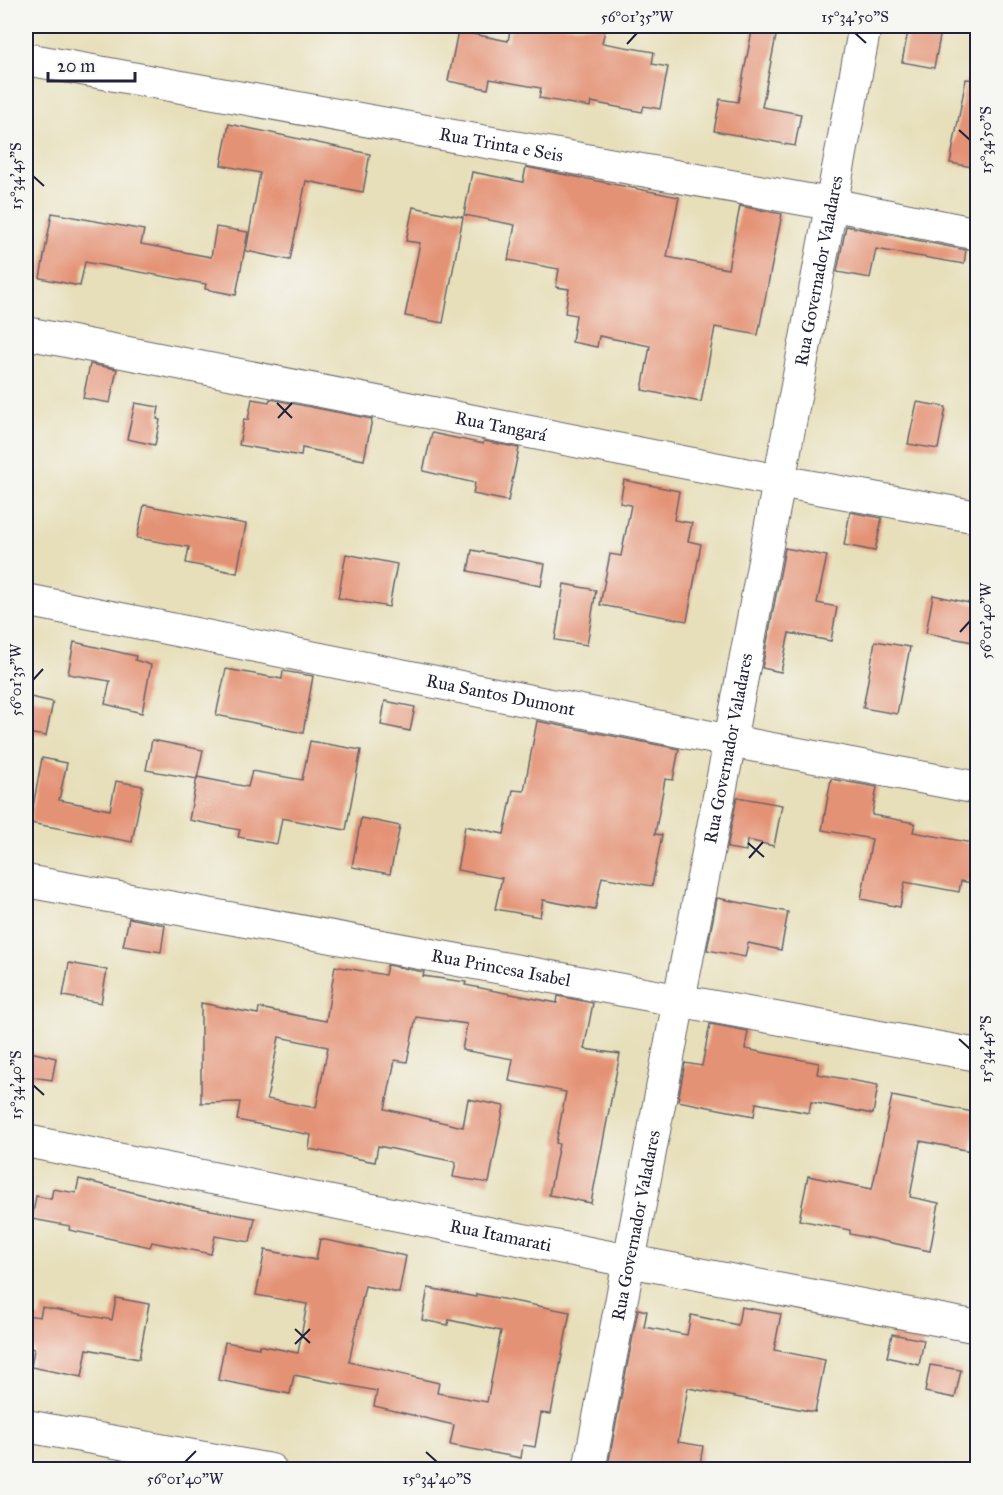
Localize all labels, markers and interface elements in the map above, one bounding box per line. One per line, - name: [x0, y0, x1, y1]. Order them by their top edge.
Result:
- text: 56°01'35"W: [601, 8, 674, 26]
- text: 15°34'50"S: [821, 8, 889, 26]
- scale bar: [48, 45, 135, 83]
- text: 20 m: [57, 55, 95, 77]
- text: 15°34'50"S: [977, 106, 995, 174]
- street label: Rua Trinta e Seis: [438, 123, 565, 167]
- text: 15°34'45"S: [7, 142, 25, 210]
- street label: Rua Governador Valadares: [790, 174, 848, 368]
- street label: Rua Tangará: [453, 407, 549, 446]
- text: 56°01'40"W: [977, 582, 995, 659]
- text: 56°01'35"W: [7, 643, 25, 716]
- street label: Rua Governador Valadares: [699, 651, 757, 845]
- street label: Rua Santos Dumont: [424, 669, 578, 721]
- street label: Rua Princesa Isabel: [430, 944, 573, 991]
- text: 15°34'45"S: [977, 1015, 995, 1083]
- text: 15°34'40"S: [7, 1050, 25, 1120]
- street label: Rua Governador Valadares: [607, 1128, 665, 1322]
- street label: Rua Itamarati: [448, 1215, 554, 1256]
- text: 56°01'40"W: [147, 1470, 224, 1488]
- text: 15°34'40"S: [402, 1470, 472, 1488]

